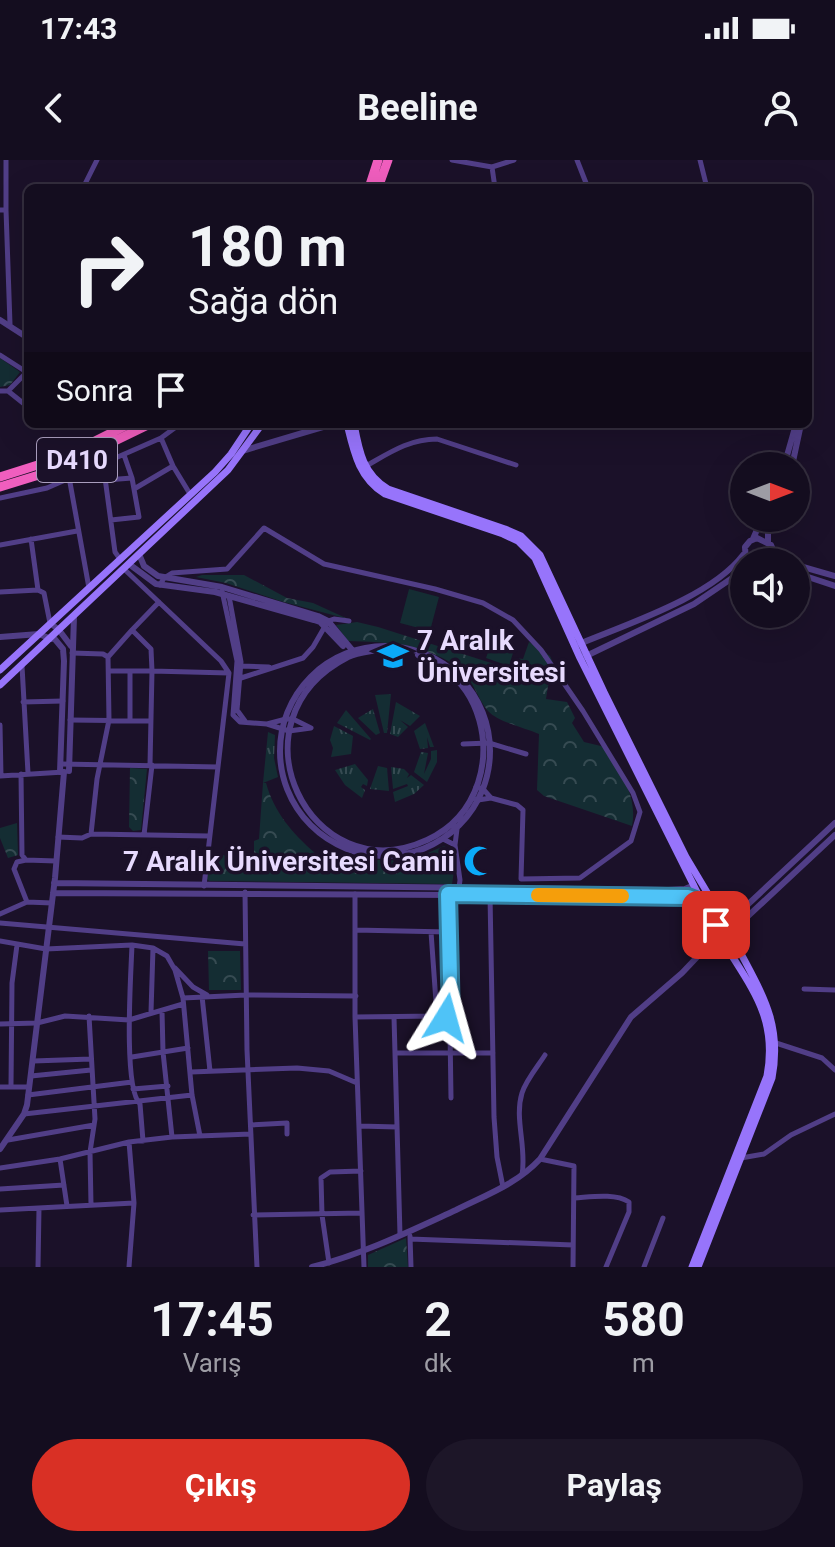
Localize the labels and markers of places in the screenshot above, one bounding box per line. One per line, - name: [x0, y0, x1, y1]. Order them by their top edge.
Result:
- place label: 7 Aralık Üniversitesi: [417, 624, 566, 689]
- school or university icon: 7 Aralık Üniversitesi: [376, 639, 410, 673]
- mosque icon: 7 Aralık Üniversitesi Camii: [462, 844, 496, 878]
- place label: 7 Aralık Üniversitesi Camii: [123, 845, 455, 878]
- pin: [682, 891, 750, 959]

